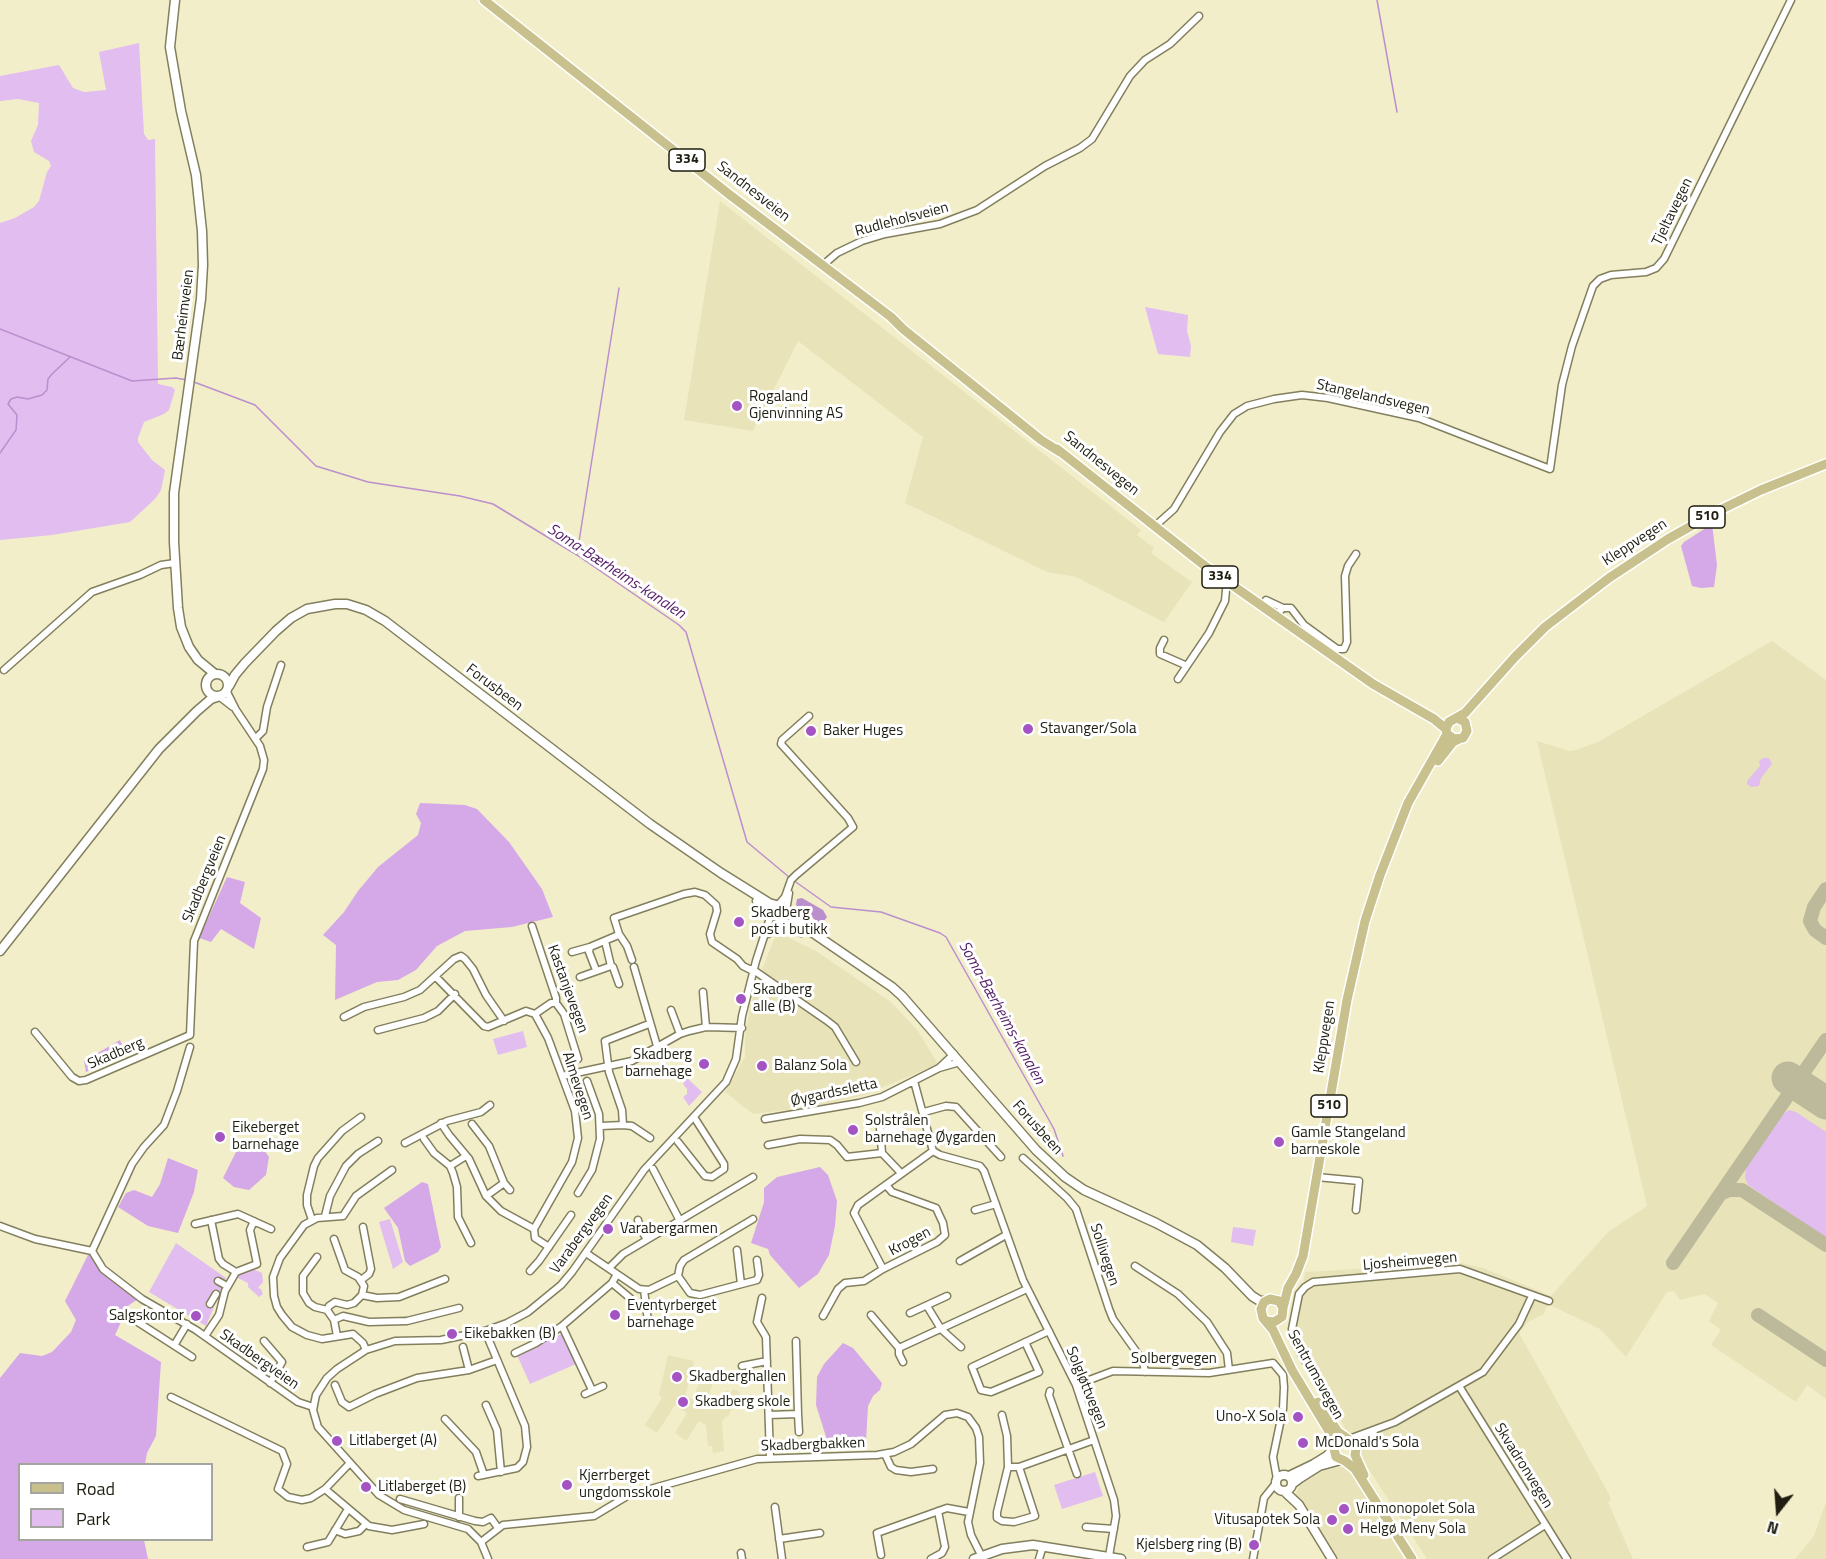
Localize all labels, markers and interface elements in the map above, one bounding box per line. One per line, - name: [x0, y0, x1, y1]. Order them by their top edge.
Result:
- road number: 334: [669, 149, 705, 171]
- street label: Sandnesveien: [713, 158, 793, 226]
- street label: Tjeltavegen: [1649, 175, 1697, 249]
- street label: Rudleholsveien: [853, 199, 951, 241]
- street label: Bærheimveien: [169, 269, 199, 361]
- street label: Stangelandsvegen: [1314, 376, 1432, 420]
- place label: Rogaland Gjenvinning AS: [749, 388, 843, 423]
- marker: Rogaland Gjenvinning AS: [730, 399, 744, 413]
- street label: Sandnesvegen: [1060, 428, 1142, 500]
- road number: 510: [1689, 506, 1725, 528]
- street label: Kleppvegen: [1599, 516, 1671, 570]
- water label: Soma-Bærheims-kanalen: [543, 520, 689, 624]
- road number: 334: [1202, 566, 1238, 588]
- street label: Forusbeen: [462, 661, 526, 715]
- place label: Stavanger/Sola: [1040, 720, 1137, 738]
- place label: Baker Huges: [823, 722, 903, 740]
- marker: Stavanger/Sola: [1021, 722, 1035, 736]
- marker: Baker Huges: [804, 724, 818, 738]
- street label: Skadbergveien: [179, 833, 231, 925]
- place label: Skadberg post i butikk: [751, 904, 828, 939]
- marker: Skadberg post i butikk: [732, 915, 746, 929]
- water label: Soma-Bærheims-kanalen: [954, 938, 1048, 1088]
- street label: Kastanjevegen: [543, 942, 591, 1036]
- place label: Skadberg alle (B): [753, 981, 812, 1016]
- marker: Skadberg alle (B): [734, 992, 748, 1006]
- street label: Kleppvegen: [1310, 999, 1340, 1075]
- street label: Skadberg: [85, 1034, 147, 1074]
- place label: Skadberg barnehage: [625, 1046, 692, 1081]
- street label: Almevegen: [558, 1050, 596, 1122]
- marker: Skadberg barnehage: [697, 1057, 711, 1071]
- place label: Balanz Sola: [774, 1057, 847, 1075]
- marker: Balanz Sola: [755, 1059, 769, 1073]
- street label: Øygardssletta: [789, 1075, 879, 1111]
- road number: 510: [1311, 1095, 1347, 1117]
- street label: Forusbeen: [1008, 1097, 1066, 1159]
- place label: Solstrålen barnehage Øygarden: [865, 1112, 996, 1147]
- place label: Eikeberget barnehage: [232, 1119, 299, 1154]
- marker: Solstrålen barnehage Øygarden: [846, 1123, 860, 1137]
- place label: Gamle Stangeland barneskole: [1291, 1124, 1406, 1159]
- marker: Eikeberget barnehage: [213, 1130, 227, 1144]
- marker: Gamle Stangeland barneskole: [1272, 1135, 1286, 1149]
- street label: Varabergvegen: [547, 1190, 617, 1278]
- place label: Varabergarmen: [620, 1220, 718, 1238]
- marker: Varabergarmen: [601, 1222, 615, 1236]
- street label: Sollivegen: [1086, 1222, 1122, 1288]
- street label: Krogen: [886, 1224, 934, 1260]
- street label: Ljosheimvegen: [1362, 1249, 1458, 1275]
- place label: Eventyrberget barnehage: [627, 1297, 717, 1332]
- place label: Salgskontor: [109, 1307, 184, 1325]
- marker: Eventyrberget barnehage: [608, 1308, 622, 1322]
- marker: Salgskontor: [189, 1309, 203, 1323]
- place label: Eikebakken (B): [464, 1325, 556, 1343]
- street label: Skadbergveien: [216, 1326, 302, 1394]
- marker: Eikebakken (B): [445, 1327, 459, 1341]
- street label: Sentrumsvegen: [1283, 1327, 1347, 1423]
- street label: Solgløttvegen: [1061, 1344, 1111, 1432]
- street label: Solbergvegen: [1131, 1350, 1217, 1368]
- place label: Skadberghallen: [689, 1368, 786, 1386]
- marker: Skadberghallen: [670, 1370, 684, 1384]
- place label: Skadberg skole: [695, 1393, 790, 1411]
- marker: Skadberg skole: [676, 1395, 690, 1409]
- place label: Uno-X Sola: [1216, 1408, 1286, 1426]
- marker: Uno-X Sola: [1291, 1410, 1305, 1424]
- street label: Skvadronvegen: [1490, 1420, 1556, 1512]
- place label: Litlaberget (A): [349, 1432, 437, 1450]
- marker: Litlaberget (A): [330, 1434, 344, 1448]
- street label: Skadbergbakken: [761, 1434, 865, 1456]
- place label: McDonald's Sola: [1315, 1434, 1419, 1452]
- marker: McDonald's Sola: [1296, 1436, 1310, 1450]
- legend: [18, 1463, 213, 1541]
- place label: Kjerrberget ungdomsskole: [579, 1467, 671, 1502]
- text: Road: [76, 1475, 115, 1502]
- place label: Litlaberget (B): [378, 1478, 466, 1496]
- marker: Kjerrberget ungdomsskole: [560, 1478, 574, 1492]
- marker: Litlaberget (B): [359, 1480, 373, 1494]
- north arrow: [1748, 1481, 1808, 1541]
- place label: Vinmonopolet Sola: [1356, 1500, 1475, 1518]
- marker: Vinmonopolet Sola: [1337, 1502, 1351, 1516]
- text: Park: [76, 1505, 110, 1532]
- place label: Vitusapotek Sola: [1214, 1511, 1320, 1529]
- marker: Vitusapotek Sola: [1325, 1513, 1339, 1527]
- text: N: [1764, 1515, 1782, 1541]
- place label: Helgø Meny Sola: [1360, 1520, 1466, 1538]
- marker: Helgø Meny Sola: [1341, 1522, 1355, 1536]
- place label: Kjelsberg ring (B): [1136, 1536, 1242, 1554]
- marker: Kjelsberg ring (B): [1247, 1538, 1261, 1552]

